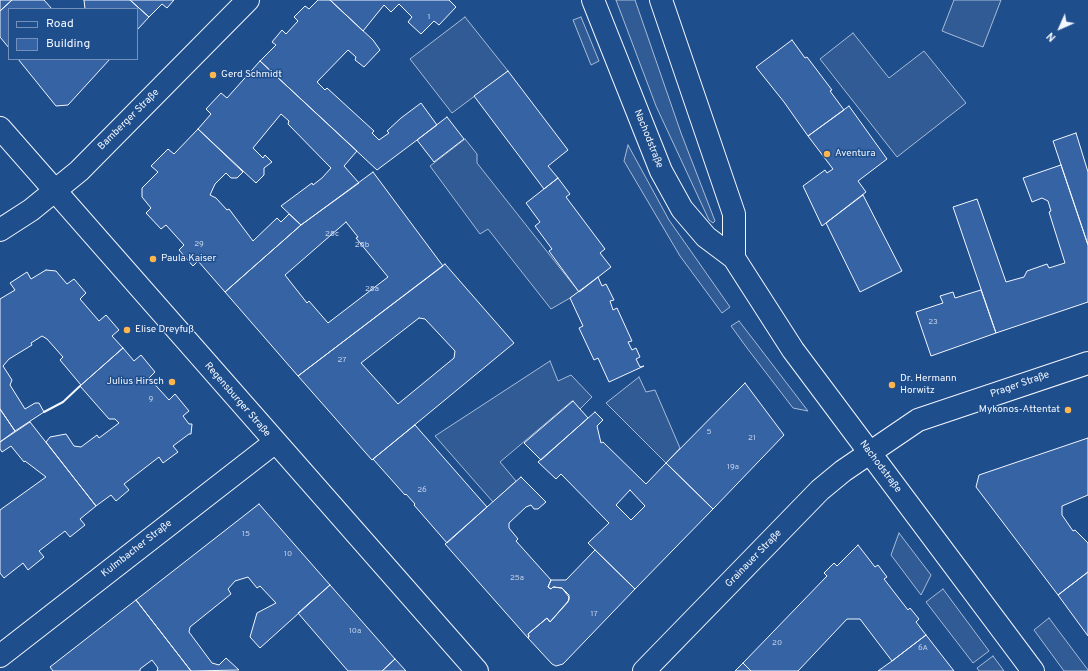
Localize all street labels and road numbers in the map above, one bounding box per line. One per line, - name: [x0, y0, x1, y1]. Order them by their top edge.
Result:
- street label: Bamberger Straße: [96, 87, 162, 153]
- street label: Nachodstraße: [631, 108, 665, 170]
- street label: Regensburger Straße: [201, 360, 273, 440]
- street label: Prager Straße: [989, 369, 1051, 401]
- street label: Nachodstraße: [857, 439, 903, 495]
- street label: Kulmbacher Straße: [99, 518, 175, 580]
- street label: Grainauer Straße: [723, 528, 785, 590]

